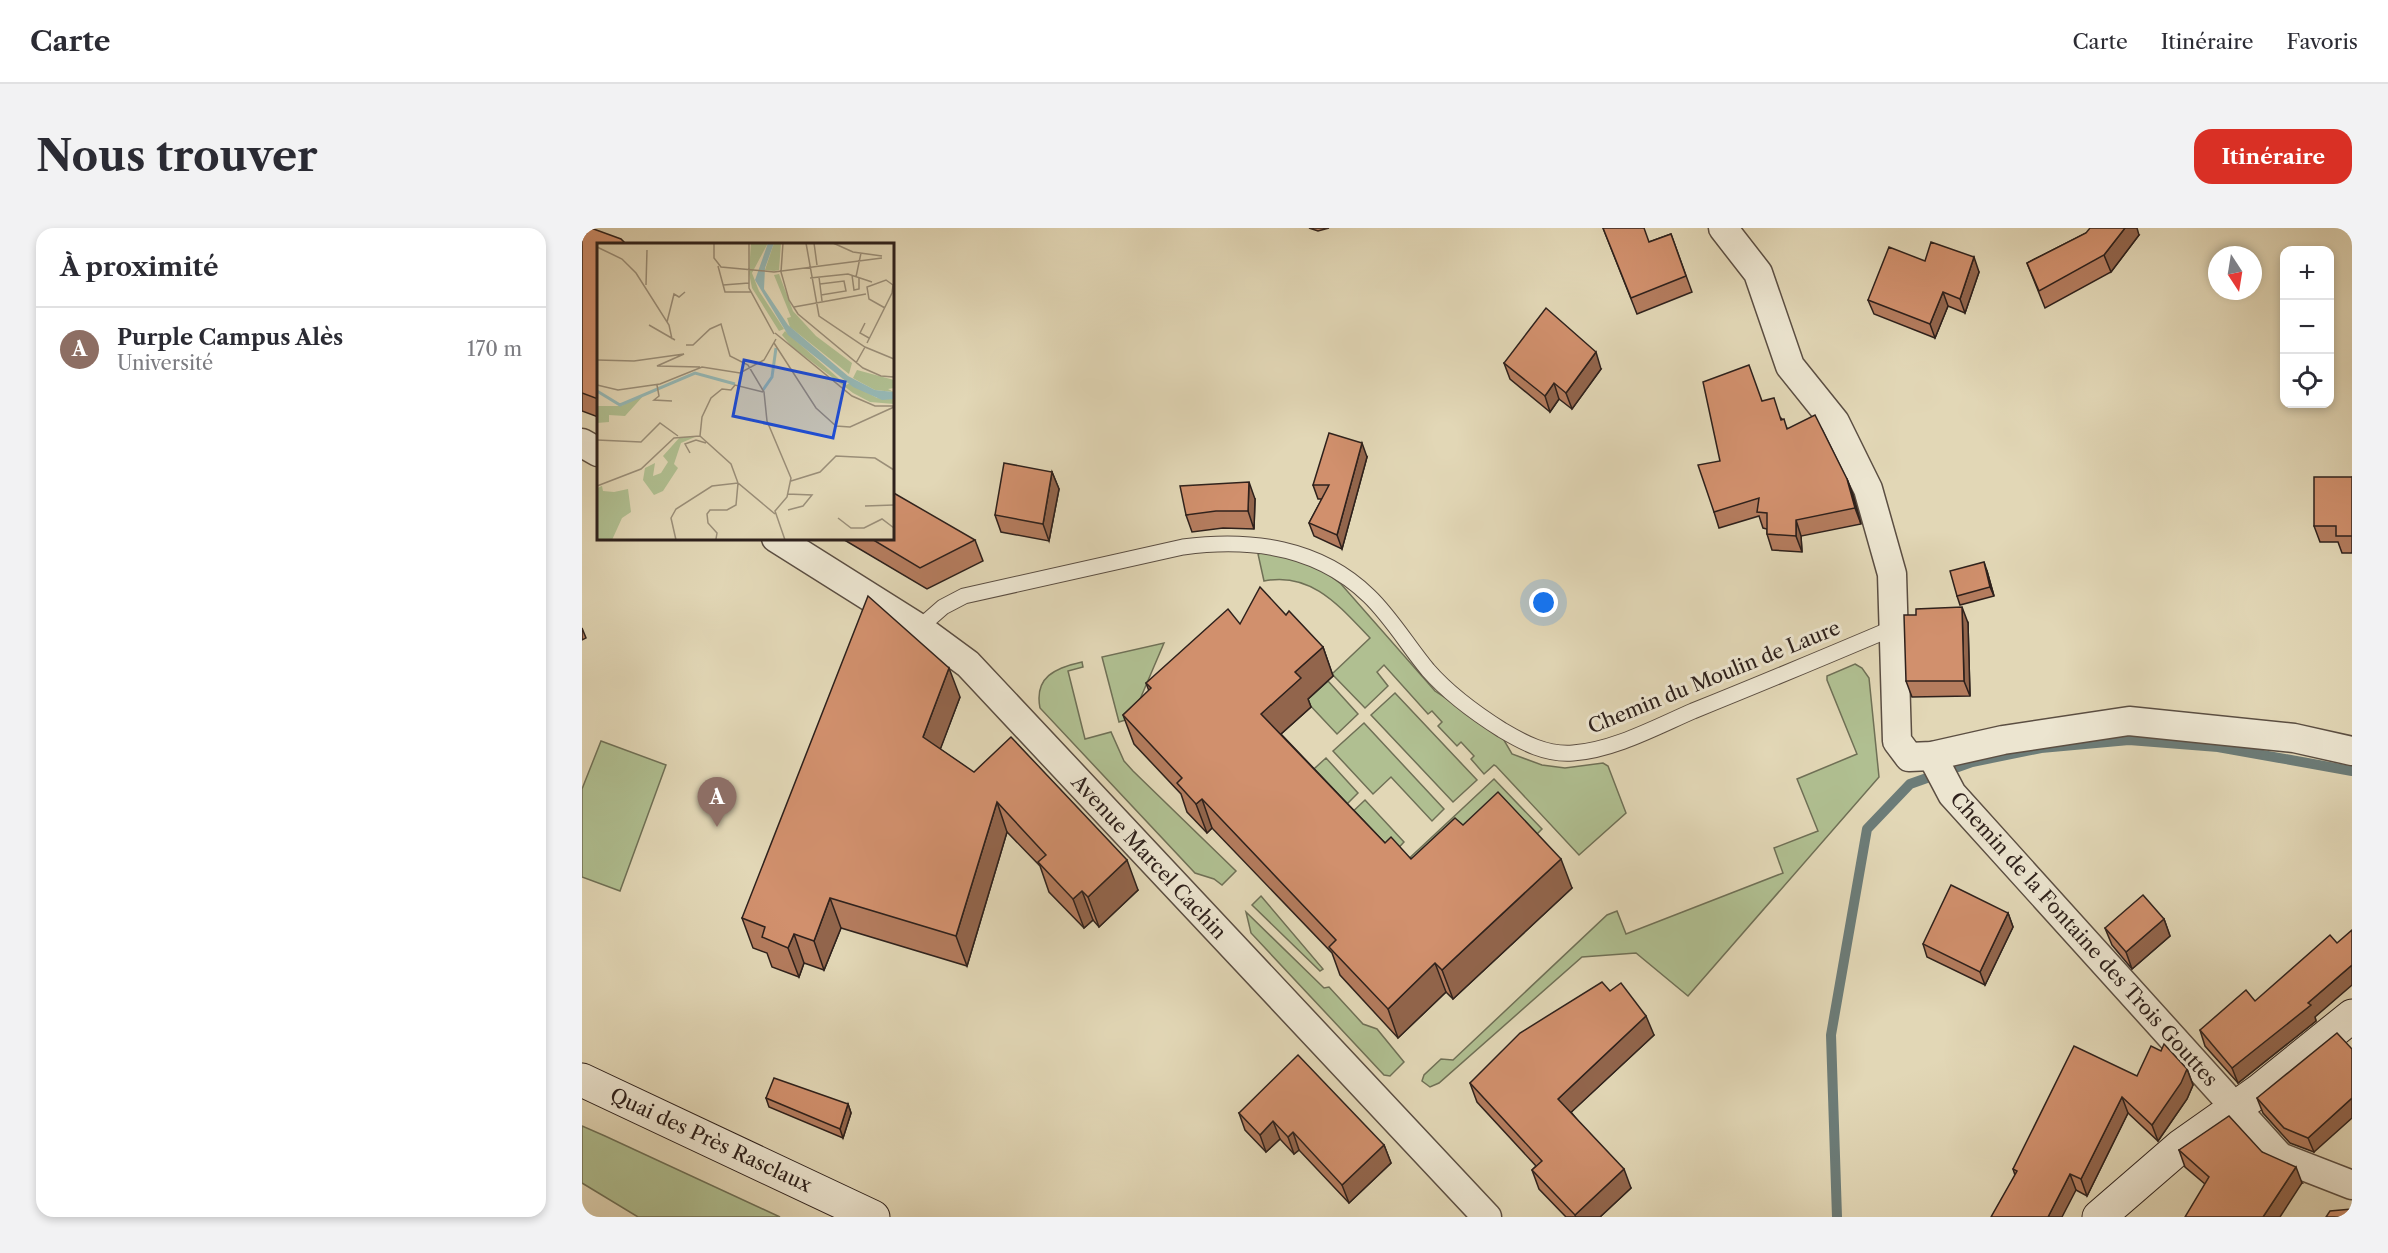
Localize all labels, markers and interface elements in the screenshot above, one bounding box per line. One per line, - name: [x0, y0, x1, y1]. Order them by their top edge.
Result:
- text: Carte: [30, 24, 110, 58]
- text: Carte: [2072, 29, 2128, 54]
- text: Itinéraire: [2161, 29, 2254, 54]
- text: Favoris: [2287, 29, 2358, 54]
- button: Itinéraire: [2194, 129, 2352, 184]
- text: Nous trouver: [36, 130, 318, 182]
- inset map: [597, 243, 894, 540]
- north arrow: [2208, 246, 2262, 300]
- map controls: [2280, 246, 2334, 408]
- button: +: [2280, 246, 2334, 300]
- text: À proximité: [60, 251, 219, 283]
- button: −: [2280, 300, 2334, 354]
- text: Purple Campus Alès: [117, 324, 343, 351]
- text: A: [72, 337, 87, 361]
- text: 170 m: [467, 337, 522, 361]
- text: Université: [117, 351, 213, 375]
- button: locate: [2280, 354, 2334, 408]
- your location: [1529, 588, 1558, 617]
- street label: Chemin du Moulin de Laure: [1584, 615, 1844, 739]
- street label: Avenue Marcel Cachin: [1066, 769, 1232, 944]
- pin: A: [698, 778, 736, 827]
- street label: Chemin de la Fontaine des Trois Gouttes: [1945, 787, 2223, 1091]
- street label: Quai des Près Rasclaux: [606, 1083, 816, 1197]

